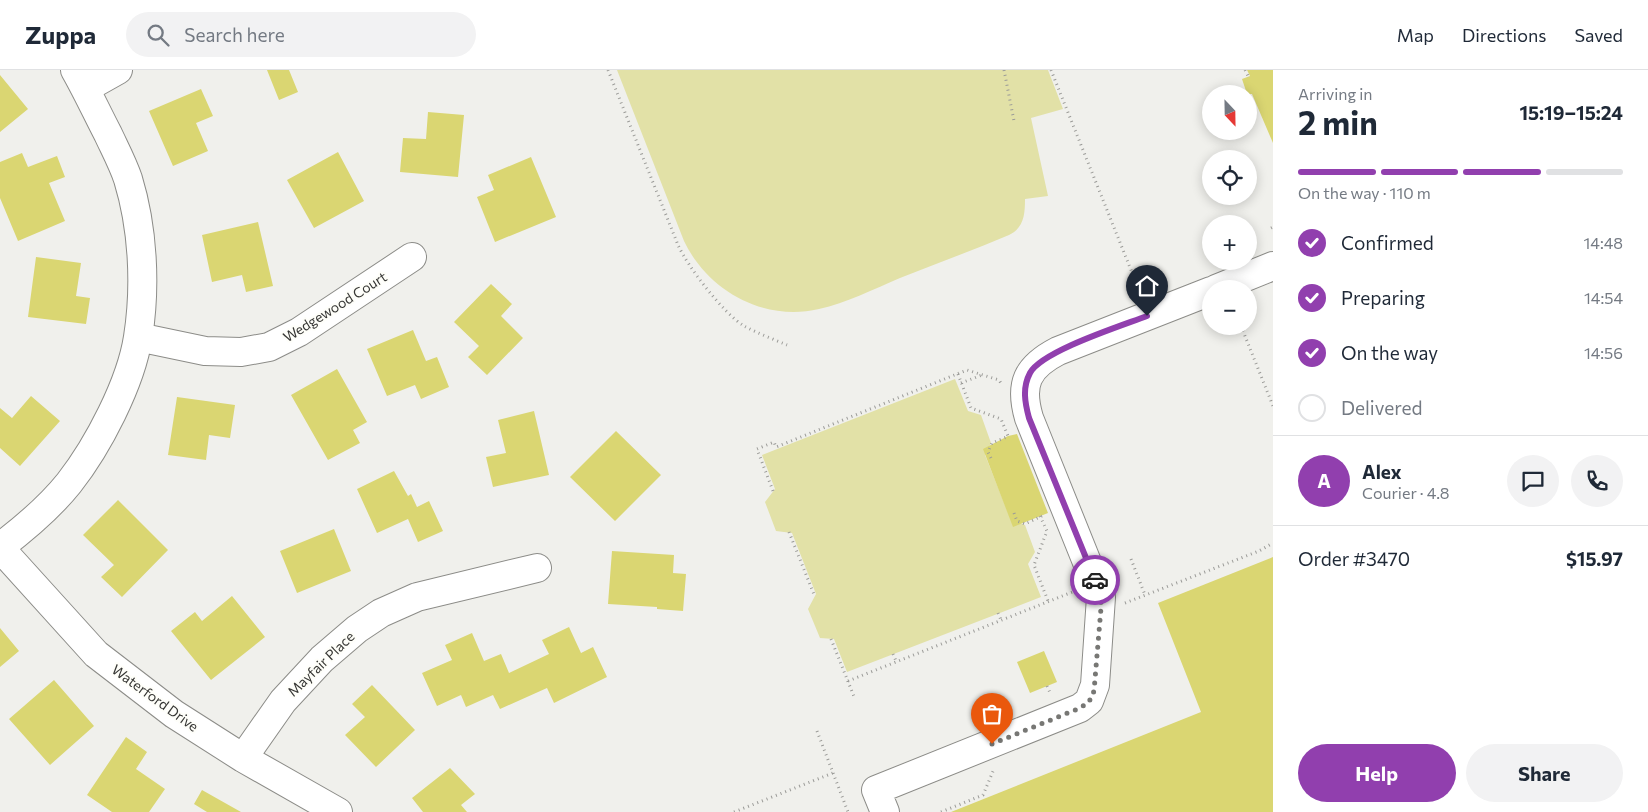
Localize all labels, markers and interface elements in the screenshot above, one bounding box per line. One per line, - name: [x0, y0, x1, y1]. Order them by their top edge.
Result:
- search box: [126, 12, 476, 57]
- text: Zuppa: [25, 20, 96, 49]
- icon: search: [144, 21, 172, 49]
- text: Search here: [184, 23, 285, 46]
- text: Map: [1397, 24, 1434, 46]
- text: Directions: [1462, 24, 1546, 46]
- text: Saved: [1574, 24, 1623, 46]
- text: Arriving in: [1298, 84, 1372, 103]
- north arrow: [1202, 85, 1258, 140]
- map controls: [1202, 85, 1257, 335]
- text: 15:19–15:24: [1519, 101, 1623, 124]
- text: 2 min: [1298, 102, 1378, 142]
- button: locate: [1202, 150, 1257, 205]
- text: On the way · 110 m: [1298, 183, 1431, 202]
- button: +: [1202, 215, 1257, 270]
- icon: check: [1298, 229, 1326, 257]
- text: Confirmed: [1341, 231, 1434, 254]
- text: 14:48: [1583, 233, 1623, 252]
- pin: [1126, 265, 1168, 316]
- street label: Wedgewood Court: [280, 268, 390, 345]
- icon: home: [1133, 272, 1161, 300]
- button: −: [1202, 280, 1257, 335]
- icon: check: [1298, 284, 1326, 312]
- text: Preparing: [1341, 286, 1425, 309]
- text: 14:54: [1584, 288, 1623, 307]
- icon: check: [1298, 339, 1326, 367]
- text: On the way: [1341, 341, 1438, 364]
- text: 14:56: [1584, 343, 1623, 362]
- text: Delivered: [1341, 396, 1422, 419]
- button: chat: [1507, 455, 1559, 507]
- button: phone: [1571, 455, 1623, 507]
- text: Alex: [1362, 460, 1402, 483]
- text: A: [1317, 469, 1331, 492]
- text: Courier · 4.8: [1362, 483, 1449, 502]
- text: Order #3470: [1298, 547, 1410, 570]
- text: $15.97: [1566, 547, 1623, 570]
- courier: [1070, 555, 1120, 605]
- icon: car: [1081, 566, 1109, 594]
- street label: Mayfair Place: [284, 628, 358, 700]
- street label: Waterford Drive: [109, 660, 202, 735]
- pin: [971, 693, 1013, 744]
- icon: bag: [978, 700, 1006, 728]
- button: Help: [1298, 744, 1456, 802]
- button: Share: [1466, 744, 1623, 802]

